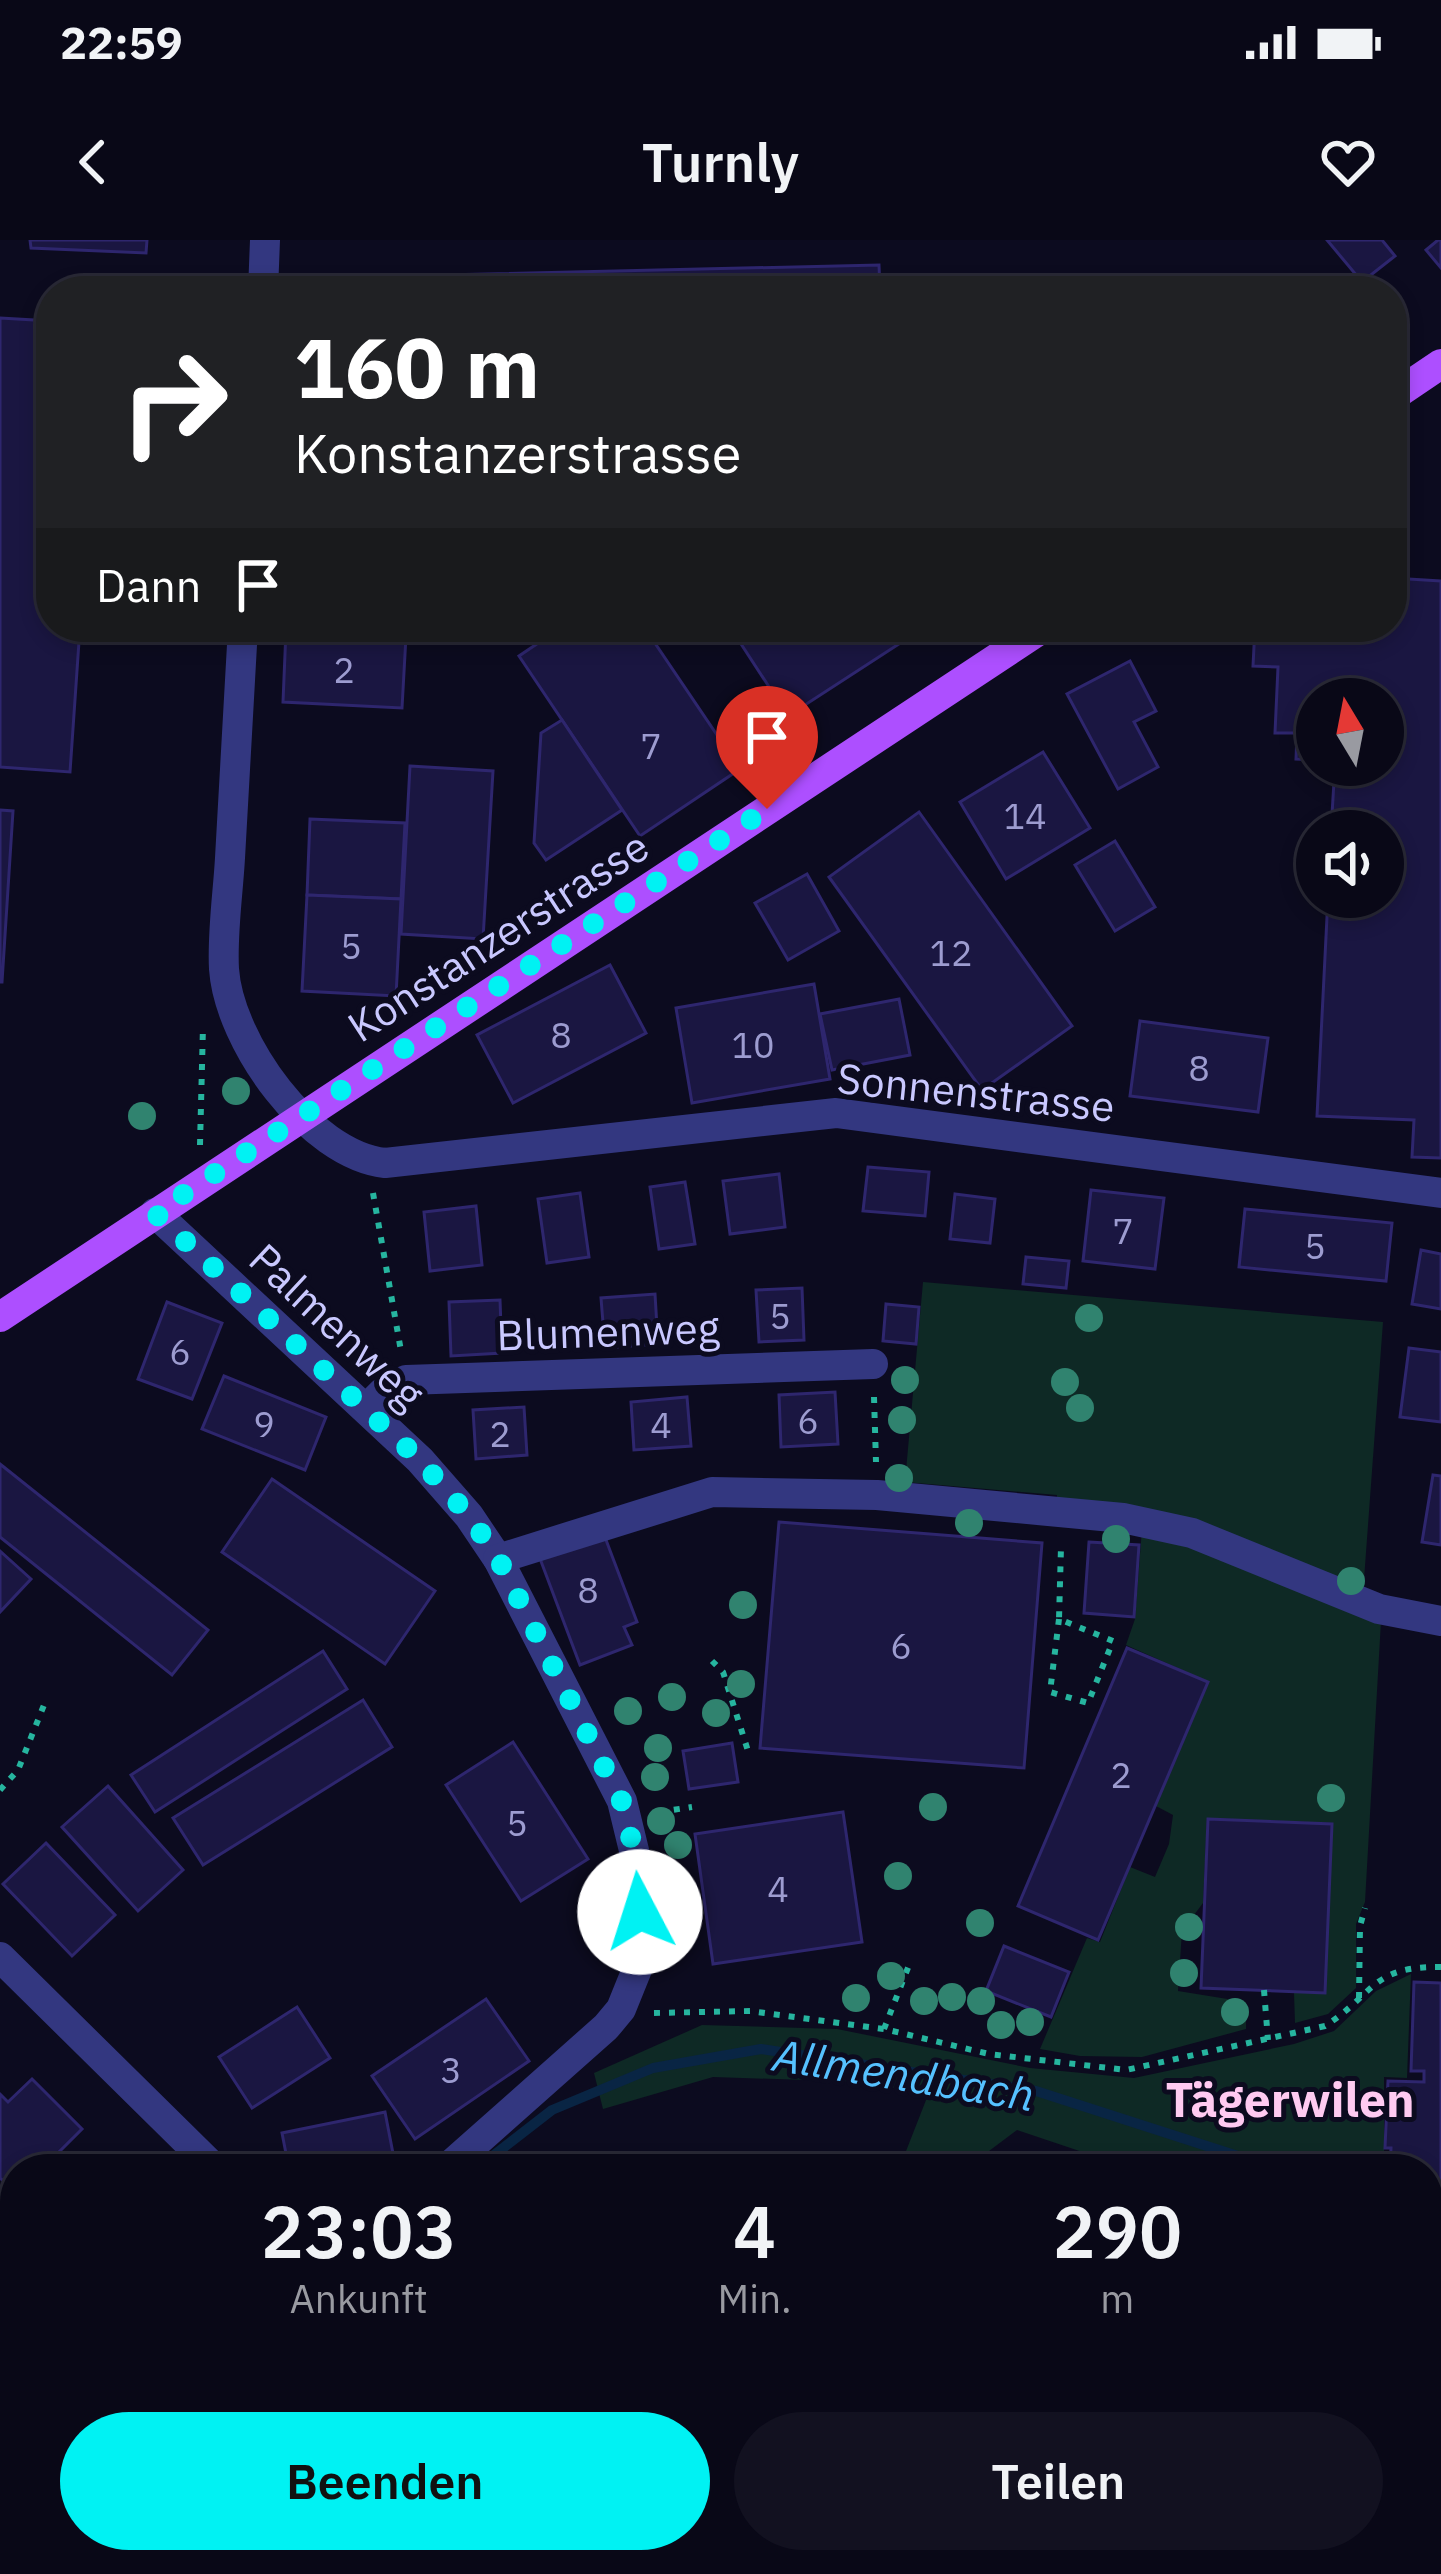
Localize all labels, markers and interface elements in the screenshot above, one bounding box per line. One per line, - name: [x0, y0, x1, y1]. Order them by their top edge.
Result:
- text: 22:59: [60, 13, 183, 71]
- text: Turnly: [642, 127, 799, 197]
- icon: back: [60, 129, 126, 195]
- icon: heart: [1315, 129, 1381, 195]
- text: 160 m: [294, 312, 540, 421]
- icon: right: [96, 324, 252, 480]
- text: Konstanzerstrasse: [294, 418, 741, 488]
- icon: arrive: [225, 552, 291, 618]
- text: Dann: [96, 556, 201, 614]
- house number: 2: [333, 646, 355, 693]
- north arrow: [1296, 678, 1404, 786]
- map controls: [1296, 678, 1404, 918]
- pin: [716, 686, 818, 809]
- icon: arrive: [734, 704, 800, 770]
- house number: 7: [640, 722, 662, 769]
- house number: 14: [1003, 792, 1047, 839]
- button: sound: [1296, 810, 1404, 918]
- street label: Konstanzerstrasse: [337, 818, 659, 1054]
- house number: 5: [340, 922, 362, 969]
- house number: 12: [929, 929, 973, 976]
- house number: 8: [550, 1011, 572, 1058]
- house number: 10: [731, 1021, 775, 1068]
- house number: 8: [1188, 1044, 1210, 1091]
- street label: Sonnenstrasse: [834, 1050, 1118, 1134]
- house number: 7: [1112, 1207, 1134, 1254]
- house number: 5: [1304, 1222, 1326, 1269]
- street label: Palmenweg: [238, 1231, 436, 1421]
- house number: 5: [769, 1292, 791, 1339]
- street label: Blumenweg: [495, 1300, 721, 1362]
- house number: 6: [169, 1328, 191, 1375]
- house number: 6: [797, 1397, 819, 1444]
- house number: 9: [253, 1400, 275, 1447]
- house number: 4: [650, 1401, 672, 1448]
- house number: 2: [489, 1410, 511, 1457]
- house number: 8: [577, 1566, 599, 1613]
- house number: 6: [890, 1622, 912, 1669]
- house number: 2: [1110, 1751, 1132, 1798]
- house number: 5: [506, 1799, 528, 1846]
- position arrow: [577, 1849, 703, 1975]
- house number: 4: [767, 1865, 789, 1912]
- water label: Allmendbach: [767, 2024, 1039, 2123]
- house number: 3: [440, 2046, 462, 2093]
- district label: Tägerwilen: [1165, 2068, 1415, 2130]
- text: 23:03: [261, 2184, 457, 2278]
- text: 4: [733, 2184, 776, 2278]
- text: 290: [1053, 2184, 1182, 2278]
- text: Ankunft: [290, 2273, 428, 2324]
- text: Min.: [717, 2273, 792, 2324]
- text: m: [1100, 2273, 1134, 2324]
- button: Beenden: [60, 2412, 710, 2550]
- button: Teilen: [734, 2412, 1383, 2550]

